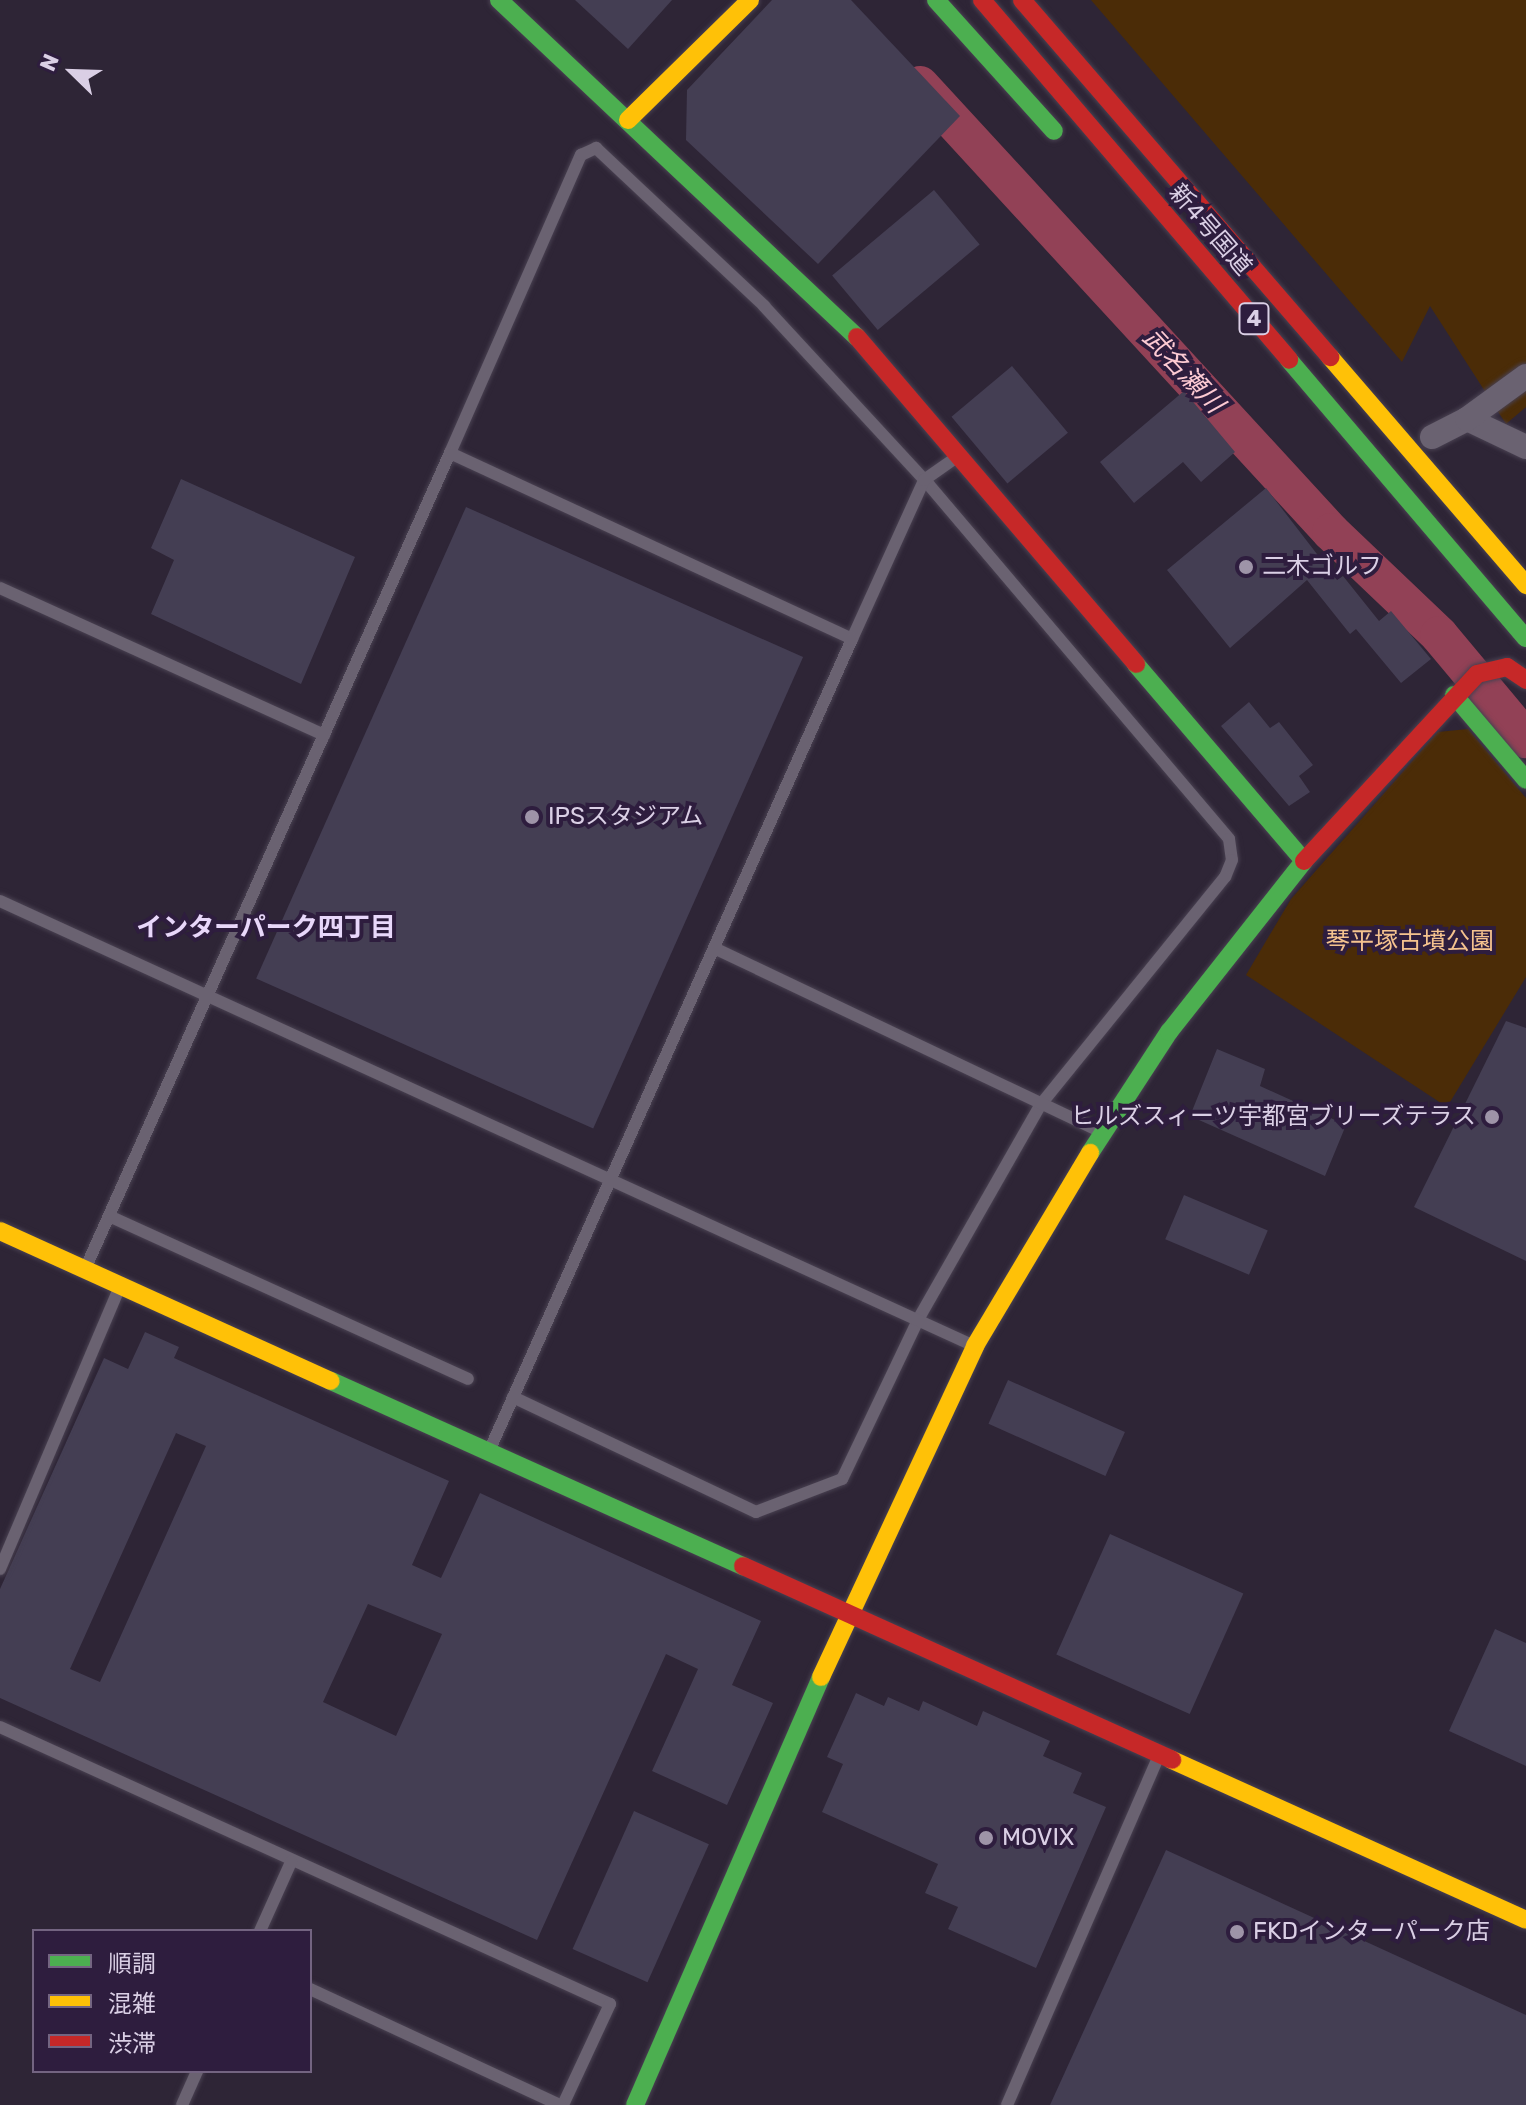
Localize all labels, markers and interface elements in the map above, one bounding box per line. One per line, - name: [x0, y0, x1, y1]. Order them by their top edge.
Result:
- north arrow: [32, 32, 112, 112]
- text: N: [34, 50, 65, 75]
- street label: 新4号国道: [1163, 179, 1257, 281]
- road number: 4: [1238, 301, 1270, 337]
- water label: 武名瀬川: [1136, 322, 1230, 420]
- place label: 二木ゴルフ: [1262, 553, 1382, 581]
- marker: 二木ゴルフ: [1237, 558, 1255, 576]
- place label: IPSスタジアム: [548, 803, 705, 831]
- marker: IPSスタジアム: [523, 808, 541, 826]
- district label: インターパーク四丁目: [136, 912, 396, 944]
- park label: 琴平塚古墳公園: [1326, 928, 1494, 956]
- place label: ヒルズスィーツ宇都宮ブリーズテラス: [1068, 1103, 1476, 1131]
- marker: ヒルズスィーツ宇都宮ブリーズテラス: [1483, 1108, 1501, 1126]
- place label: MOVIX: [1002, 1824, 1074, 1852]
- marker: MOVIX: [977, 1829, 995, 1847]
- place label: FKDインターパーク店: [1253, 1918, 1490, 1946]
- marker: FKDインターパーク店: [1228, 1923, 1246, 1941]
- legend: [32, 1929, 312, 2073]
- text: 順調: [108, 1950, 156, 1978]
- text: 混雑: [108, 1990, 156, 2018]
- text: 渋滞: [108, 2030, 156, 2058]

